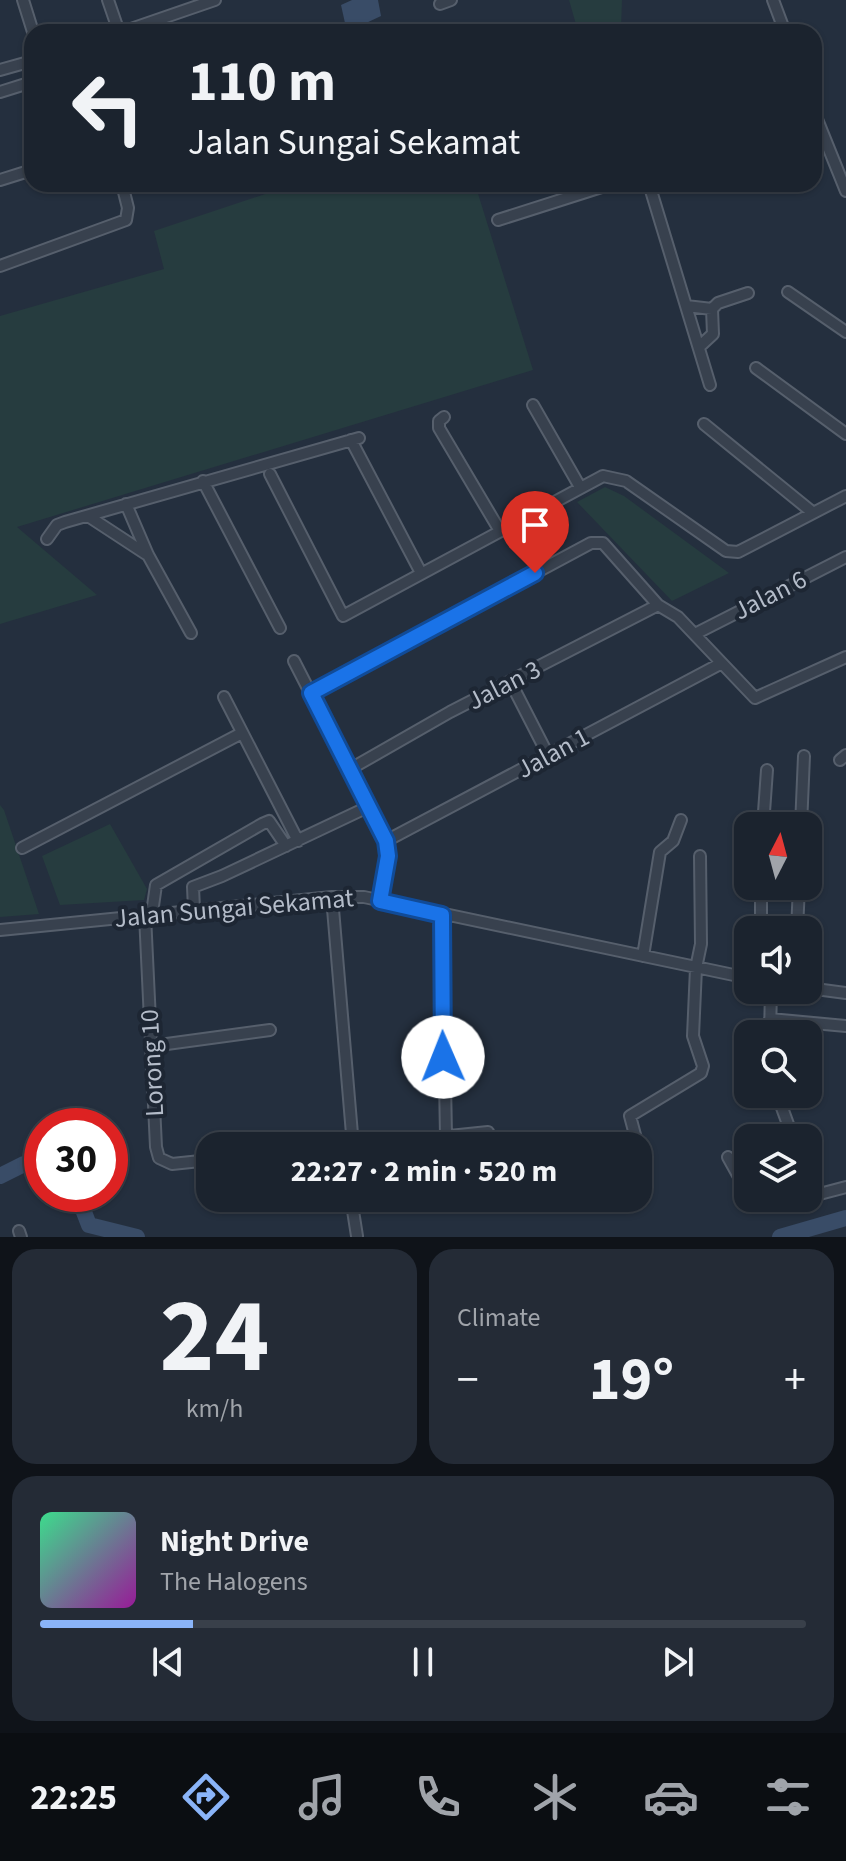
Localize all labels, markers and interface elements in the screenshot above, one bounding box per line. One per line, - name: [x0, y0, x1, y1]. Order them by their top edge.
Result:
- text: 110 m: [188, 43, 336, 122]
- icon: left: [56, 56, 160, 160]
- text: Jalan Sungai Sekamat: [188, 117, 520, 168]
- pin: [501, 491, 569, 573]
- icon: arrive: [513, 503, 557, 547]
- street label: Jalan 6: [727, 561, 813, 629]
- street label: Jalan 3: [461, 651, 547, 719]
- street label: Jalan 1: [510, 718, 596, 788]
- north arrow: [734, 812, 822, 900]
- map controls: [734, 812, 822, 1212]
- street label: Jalan Sungai Sekamat: [113, 879, 355, 937]
- button: sound: [734, 916, 822, 1004]
- street label: Lorong 10: [131, 1008, 173, 1118]
- position arrow: [401, 1015, 485, 1099]
- button: search: [734, 1020, 822, 1108]
- speed limit sign: 30: [24, 1108, 128, 1212]
- button: layers: [734, 1124, 822, 1212]
- text: 22:27 · 2 min · 520 m: [291, 1150, 557, 1193]
- text: 24: [160, 1264, 269, 1412]
- text: Climate: [457, 1299, 541, 1336]
- text: 19°: [589, 1338, 674, 1423]
- text: −: [457, 1349, 479, 1412]
- text: +: [784, 1349, 806, 1412]
- text: km/h: [186, 1390, 243, 1427]
- text: Night Drive: [160, 1520, 309, 1563]
- text: The Halogens: [160, 1563, 308, 1600]
- icon: previous: [146, 1640, 190, 1684]
- icon: pause: [401, 1640, 445, 1684]
- icon: next: [656, 1640, 700, 1684]
- icon: directions: [178, 1769, 234, 1825]
- icon: music: [294, 1769, 350, 1825]
- icon: phone: [410, 1769, 466, 1825]
- icon: climate: [527, 1769, 583, 1825]
- icon: car: [643, 1769, 699, 1825]
- icon: filters: [760, 1769, 816, 1825]
- text: 22:25: [30, 1772, 117, 1823]

